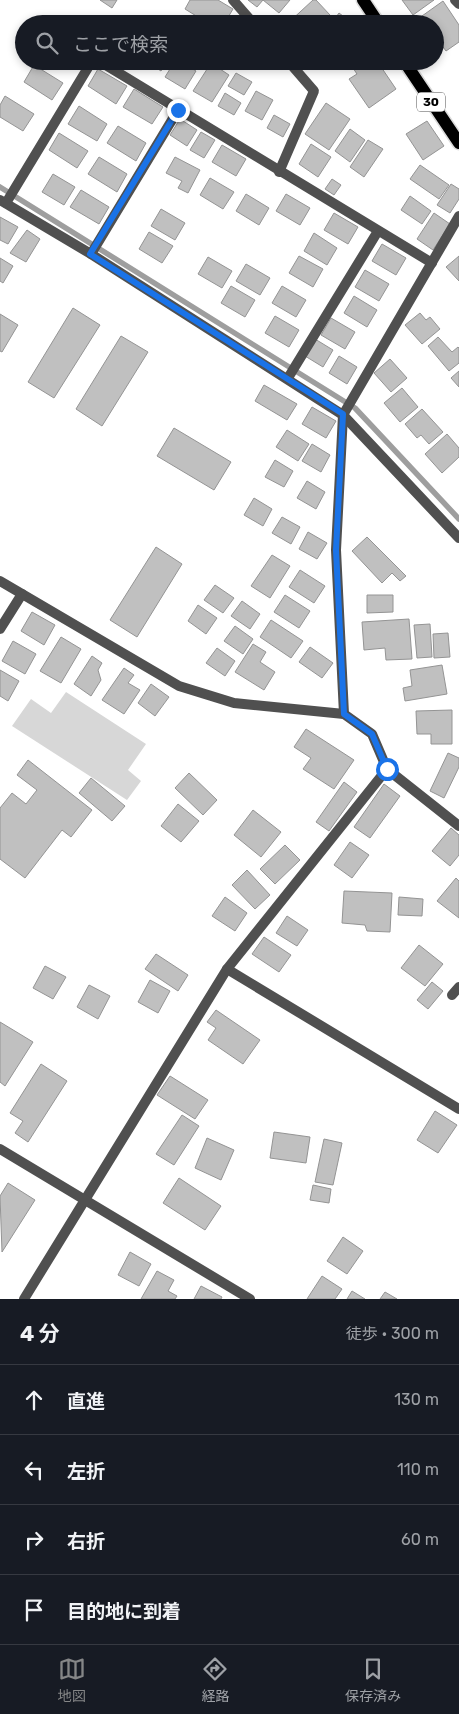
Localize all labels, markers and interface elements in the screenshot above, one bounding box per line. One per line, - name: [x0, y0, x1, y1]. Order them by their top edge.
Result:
- search box: [15, 15, 444, 70]
- icon: search: [33, 29, 61, 57]
- text: ここで検索: [73, 33, 168, 56]
- road number: 30: [417, 92, 445, 111]
- route end: [167, 99, 190, 122]
- route start: [376, 758, 399, 781]
- text: 4 分: [20, 1321, 60, 1346]
- text: 徒歩 · 300 m: [346, 1324, 439, 1343]
- icon: ahead: [20, 1386, 48, 1414]
- text: 直進: [67, 1390, 105, 1413]
- text: 130 m: [394, 1390, 439, 1409]
- icon: left: [20, 1456, 48, 1484]
- text: 左折: [67, 1460, 105, 1483]
- text: 110 m: [397, 1460, 439, 1479]
- icon: right: [20, 1526, 48, 1554]
- text: 右折: [67, 1530, 105, 1553]
- text: 60 m: [401, 1530, 439, 1549]
- icon: arrive: [20, 1596, 48, 1624]
- text: 目的地に到着: [67, 1600, 181, 1623]
- tab: 地図: [58, 1655, 86, 1705]
- tab: 経路: [201, 1655, 229, 1705]
- tab: 保存済み: [345, 1655, 401, 1705]

